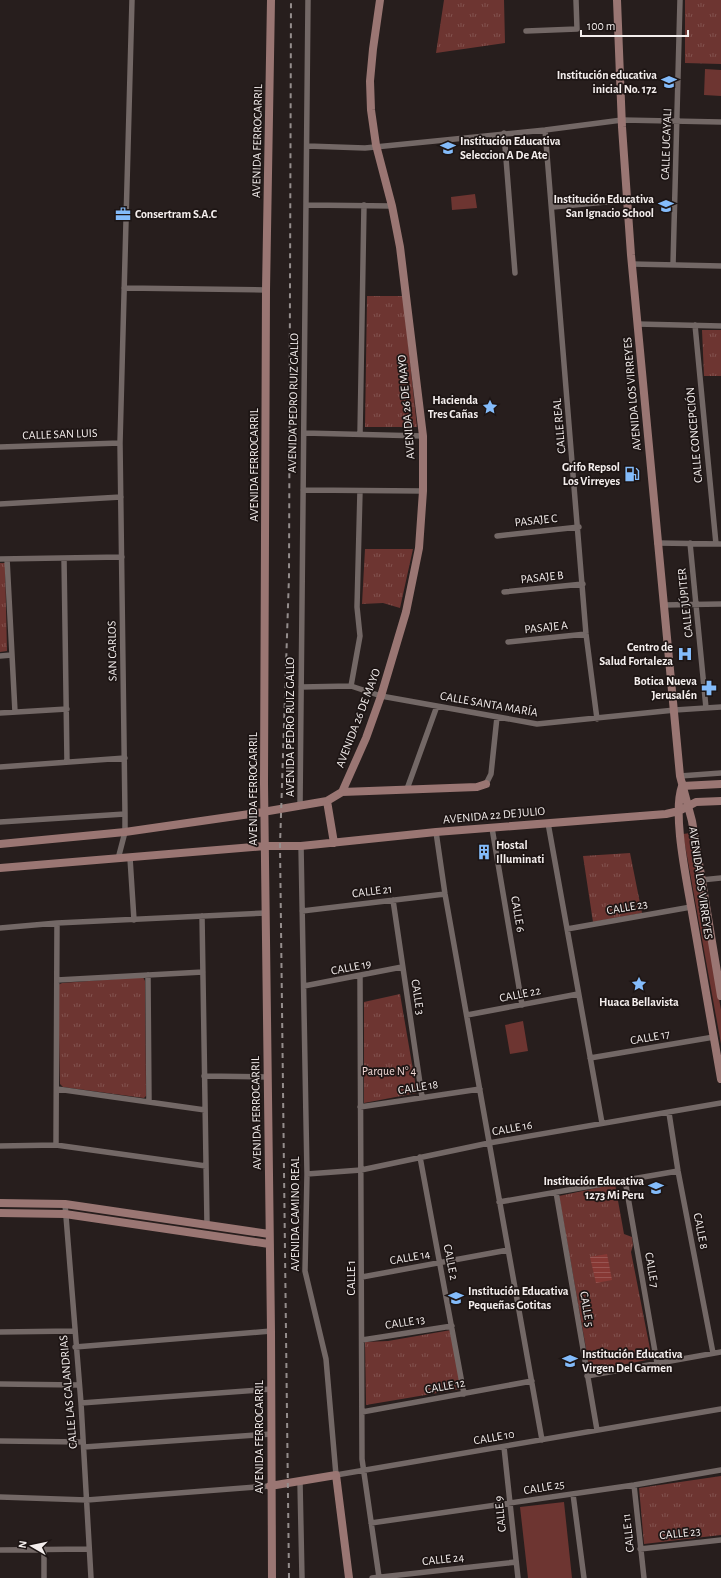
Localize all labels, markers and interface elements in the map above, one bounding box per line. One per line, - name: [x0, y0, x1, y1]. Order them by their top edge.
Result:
- scale bar: [581, 12, 688, 38]
- text: 100 m: [587, 20, 615, 32]
- place label: Institución educativa inicial No. 172: [557, 69, 657, 95]
- school or university icon: Institución educativa inicial No. 172: [660, 73, 678, 91]
- street label: AVENIDA FERROCARRIL: [250, 84, 264, 198]
- street label: CALLE UCAYALI: [659, 108, 673, 180]
- place label: Institución Educativa Seleccion A De Ate: [460, 135, 561, 161]
- school or university icon: Institución Educativa Seleccion A De Ate: [439, 139, 457, 157]
- place label: Institución Educativa San Ignacio School: [553, 193, 654, 219]
- school or university icon: Institución Educativa San Ignacio School: [657, 197, 675, 215]
- office icon: Consertram S.A.C: [114, 205, 132, 223]
- place label: Consertram S.A.C: [135, 208, 218, 220]
- street label: AVENIDA PEDRO RUIZ GALLO: [286, 333, 300, 473]
- street label: AVENIDA LOS VIRREYES: [621, 336, 643, 451]
- street label: AVENIDA 26 DE MAYO: [395, 354, 417, 460]
- street label: CALLE CONCEPCIÓN: [683, 387, 704, 483]
- place label: Hacienda Tres Cañas: [428, 394, 478, 420]
- place icon: Hacienda Tres Cañas: [481, 398, 499, 416]
- street label: CALLE REAL: [551, 398, 567, 454]
- street label: AVENIDA FERROCARRIL: [248, 408, 260, 522]
- street label: CALLE SAN LUIS: [22, 427, 98, 441]
- place label: Grifo Repsol Los Virreyes: [562, 461, 620, 488]
- fuel station icon: Grifo Repsol Los Virreyes: [623, 465, 641, 483]
- street label: PASAJE C: [514, 512, 558, 528]
- street label: CALLE JÚPITER: [674, 567, 695, 638]
- street label: PASAJE B: [520, 569, 564, 585]
- street label: PASAJE A: [524, 619, 568, 635]
- street label: SAN CARLOS: [105, 620, 119, 681]
- place label: Centro de Salud Fortaleza: [599, 641, 673, 667]
- hospital icon: Centro de Salud Fortaleza: [676, 645, 694, 663]
- street label: AVENIDA PEDRO RUIZ GALLO: [284, 657, 296, 797]
- street label: AVENIDA 26 DE MAYO: [334, 666, 383, 769]
- place label: Botica Nueva Jerusalén: [634, 675, 697, 701]
- pharmacy icon: Botica Nueva Jerusalén: [700, 679, 718, 697]
- street label: CALLE SANTA MARÍA: [439, 689, 539, 719]
- street label: AVENIDA FERROCARRIL: [247, 732, 259, 846]
- street label: AVENIDA 22 DE JULIO: [442, 805, 546, 825]
- street label: AVENIDA LOS VIRREYES: [687, 826, 715, 941]
- place label: Hostal Illuminati: [496, 839, 544, 865]
- building icon: Hostal Illuminati: [475, 843, 493, 861]
- street label: CALLE 21: [351, 883, 393, 899]
- street label: CALLE 6: [509, 895, 527, 933]
- street label: CALLE 23: [606, 897, 648, 916]
- street label: CALLE 19: [330, 957, 372, 977]
- place icon: Huaca Bellavista: [630, 975, 648, 993]
- street label: CALLE 3: [409, 978, 427, 1016]
- street label: CALLE 22: [498, 984, 542, 1004]
- place label: Huaca Bellavista: [599, 996, 679, 1008]
- street label: CALLE 17: [629, 1028, 671, 1046]
- street label: AVENIDA FERROCARRIL: [249, 1056, 263, 1170]
- park label: Parque N° 4: [362, 1065, 416, 1077]
- street label: CALLE 18: [397, 1078, 439, 1096]
- street label: CALLE 16: [491, 1118, 533, 1137]
- street label: AVENIDA CAMINO REAL: [289, 1157, 301, 1271]
- place label: Institución Educativa 1273 Mi Peru: [543, 1175, 645, 1201]
- school or university icon: Institución Educativa 1273 Mi Peru: [647, 1179, 665, 1197]
- street label: CALLE 8: [692, 1212, 710, 1250]
- street label: CALLE 2: [442, 1243, 460, 1282]
- street label: CALLE 14: [389, 1248, 431, 1266]
- street label: CALLE 7: [643, 1251, 661, 1289]
- street label: CALLE 1: [345, 1260, 357, 1296]
- place label: Institución Educativa Pequeñas Gotitas: [468, 1285, 569, 1311]
- school or university icon: Institución Educativa Pequeñas Gotitas: [447, 1289, 465, 1307]
- street label: CALLE 5: [578, 1290, 596, 1328]
- street label: CALLE 13: [384, 1313, 426, 1331]
- street label: CALLE LAS CALANDRIAS: [57, 1334, 79, 1449]
- place label: Institución Educativa Virgen Del Carmen: [582, 1348, 683, 1374]
- school or university icon: Institución Educativa Virgen Del Carmen: [561, 1352, 579, 1370]
- street label: CALLE 12: [424, 1376, 467, 1395]
- street label: AVENIDA FERROCARRIL: [253, 1380, 265, 1494]
- street label: CALLE 10: [473, 1427, 515, 1447]
- street label: CALLE 25: [523, 1478, 565, 1496]
- street label: CALLE 9: [492, 1495, 508, 1533]
- street label: CALLE 11: [620, 1513, 636, 1553]
- street label: CALLE 23: [659, 1525, 701, 1541]
- north arrow: [12, 1526, 52, 1566]
- text: N: [17, 1540, 29, 1549]
- street label: CALLE 24: [421, 1551, 465, 1567]

